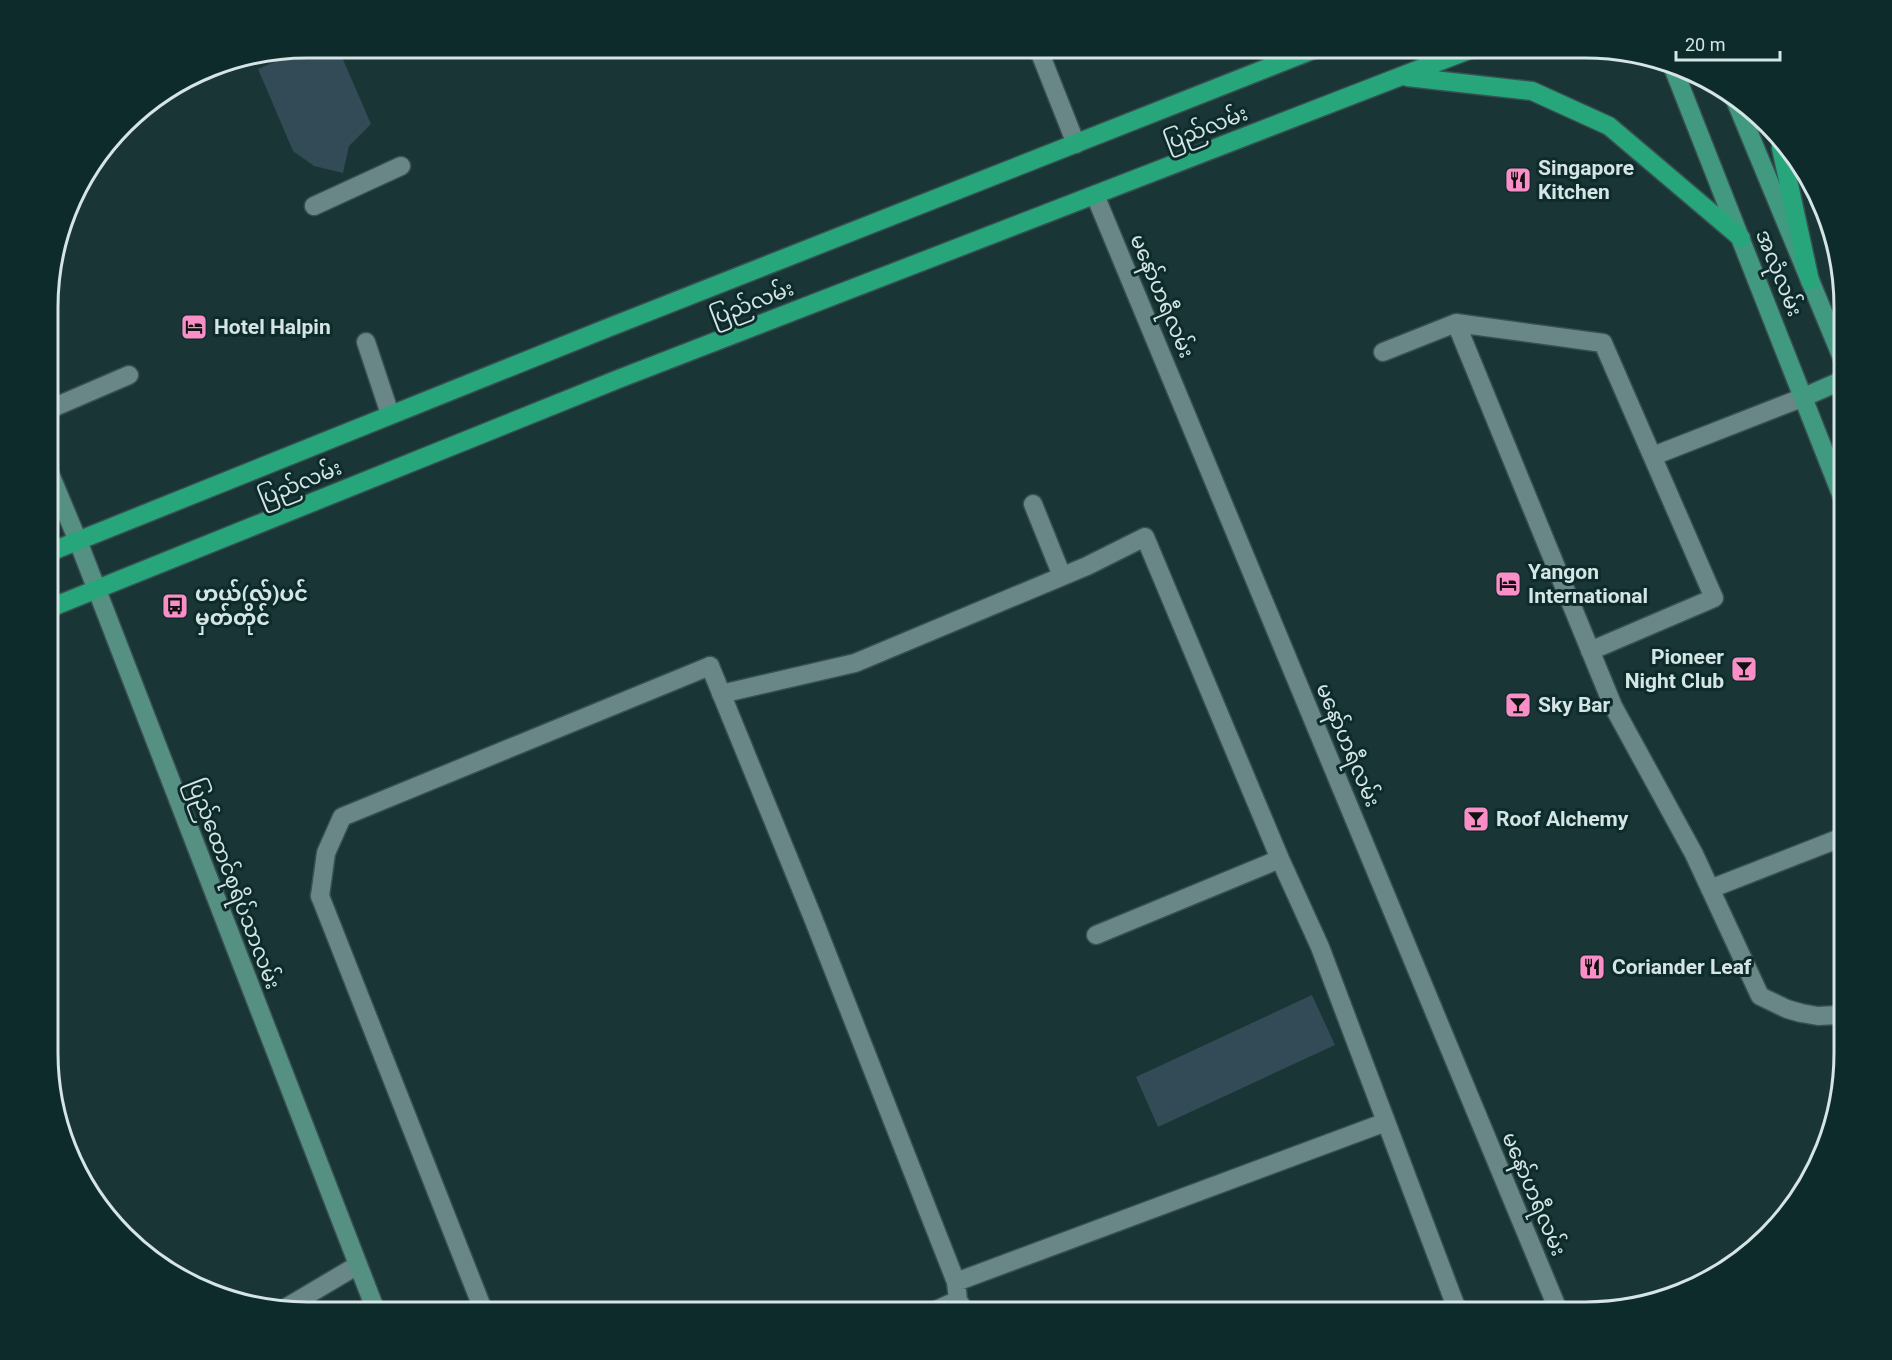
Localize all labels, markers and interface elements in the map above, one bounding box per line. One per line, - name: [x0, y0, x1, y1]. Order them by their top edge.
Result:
- scale bar: [1676, 24, 1780, 62]
- text: 20 m: [1685, 34, 1725, 55]
- street label: ပြည်လမ်း: [1159, 97, 1253, 160]
- place label: Singapore Kitchen: [1538, 156, 1634, 204]
- restaurant icon: Singapore Kitchen: [1503, 165, 1533, 195]
- street label: အလုံလမ်း: [1746, 225, 1811, 322]
- street label: မနော်ဟရီလမ်း: [1121, 229, 1202, 363]
- street label: ပြည်လမ်း: [705, 272, 799, 335]
- hotel icon: Hotel Halpin: [179, 312, 209, 342]
- place label: Hotel Halpin: [214, 315, 331, 339]
- street label: ပြည်လမ်း: [253, 452, 347, 515]
- place label: Yangon International: [1528, 560, 1648, 608]
- hotel icon: Yangon International: [1493, 569, 1523, 599]
- place label: ဟယ်(လ်)ပင် မှတ်တိုင်: [195, 578, 308, 635]
- bus stop icon: ဟယ်(လ်)ပင် မှတ်တိုင်: [160, 591, 190, 621]
- place label: Pioneer Night Club: [1625, 645, 1724, 693]
- bar icon: Pioneer Night Club: [1729, 654, 1759, 684]
- street label: မနော်ဟရီလမ်း: [1307, 678, 1388, 812]
- bar icon: Sky Bar: [1503, 690, 1533, 720]
- place label: Sky Bar: [1538, 693, 1611, 717]
- street label: ပြည်ထောင်စုရိပ်သာလမ်း: [178, 774, 289, 994]
- bar icon: Roof Alchemy: [1461, 804, 1491, 834]
- place label: Roof Alchemy: [1496, 807, 1629, 831]
- restaurant icon: Coriander Leaf: [1577, 952, 1607, 982]
- place label: Coriander Leaf: [1612, 955, 1752, 979]
- street label: မနော်ဟရီလမ်း: [1493, 1127, 1574, 1261]

